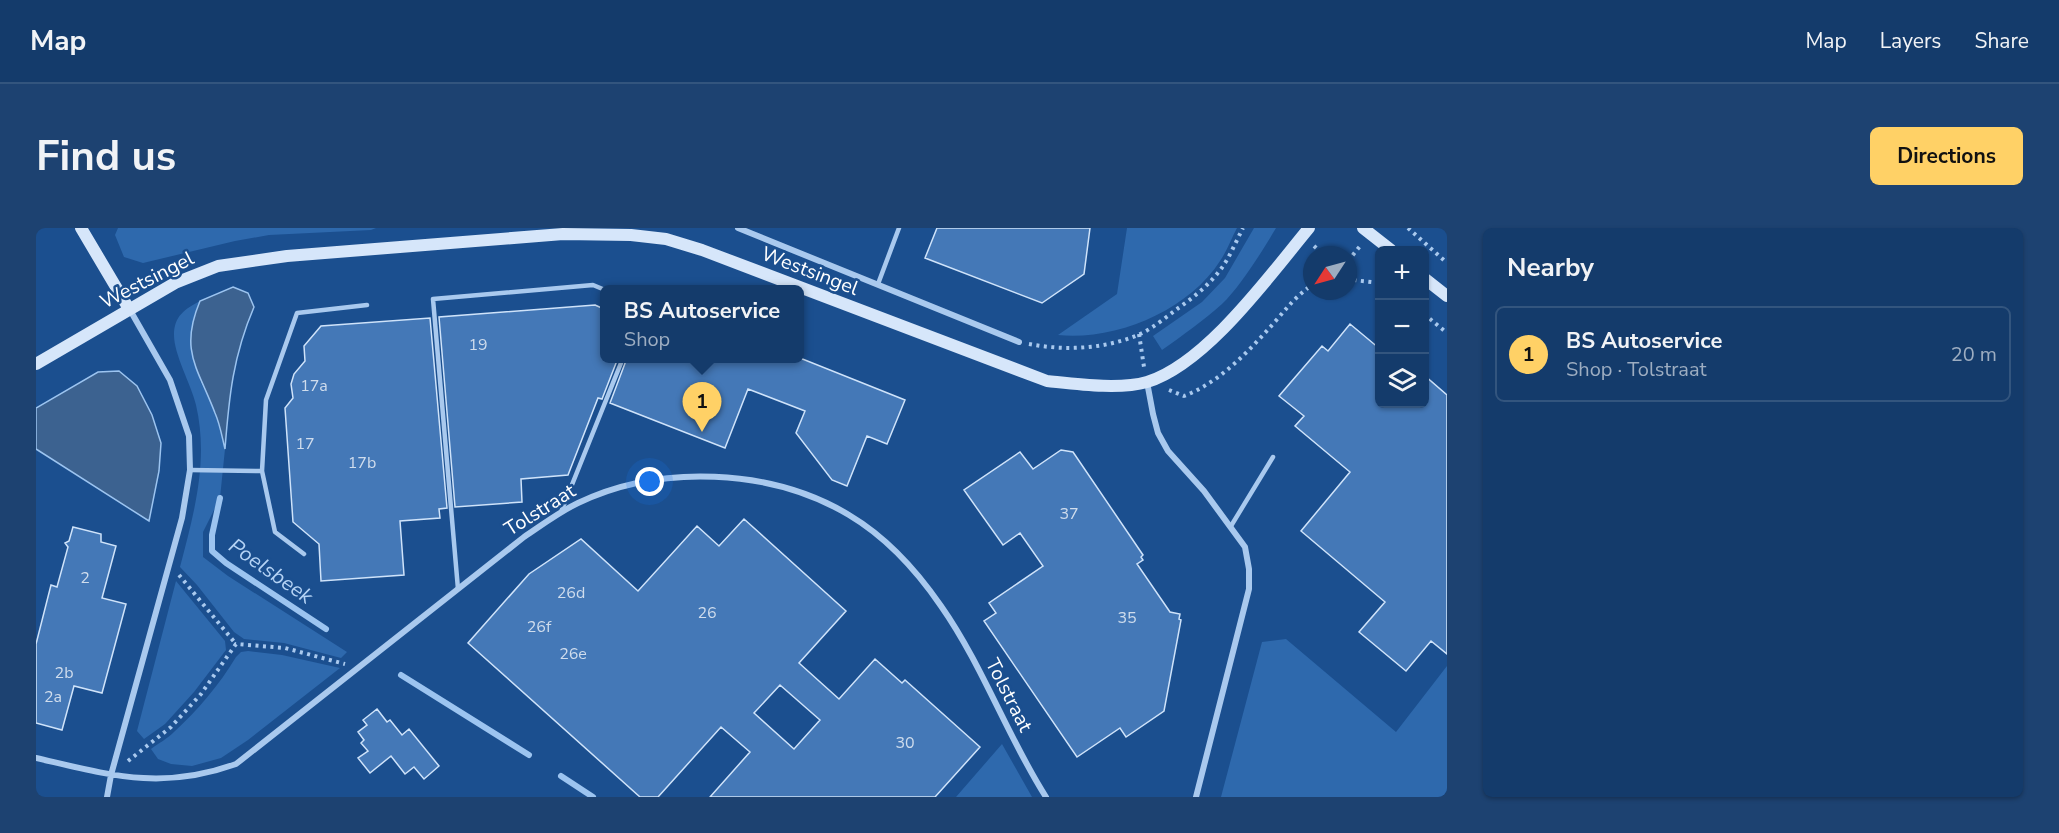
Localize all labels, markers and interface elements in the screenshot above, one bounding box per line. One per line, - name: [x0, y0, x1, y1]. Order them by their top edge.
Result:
- text: Map: [30, 22, 86, 60]
- text: Map: [1805, 27, 1847, 55]
- text: Layers: [1880, 27, 1941, 55]
- text: Share: [1974, 27, 2029, 55]
- button: Directions: [1870, 127, 2023, 185]
- text: Find us: [36, 128, 176, 185]
- street label: Westsingel: [758, 240, 862, 302]
- street label: Westsingel: [95, 245, 199, 315]
- north arrow: [1303, 246, 1357, 300]
- map controls: [1375, 246, 1429, 408]
- button: +: [1375, 246, 1429, 300]
- text: Nearby: [1507, 250, 1594, 285]
- popup: [600, 285, 804, 363]
- text: BS Autoservice: [624, 296, 780, 326]
- button: −: [1375, 300, 1429, 354]
- text: Shop: [624, 326, 670, 353]
- text: BS Autoservice: [1566, 326, 1722, 356]
- house number: 19: [468, 334, 488, 356]
- text: 1: [1523, 341, 1535, 368]
- text: 20 m: [1951, 341, 1997, 368]
- button: layers: [1375, 354, 1429, 408]
- text: Shop · Tolstraat: [1566, 356, 1707, 383]
- house number: 17a: [300, 375, 328, 397]
- pin: 1: [682, 382, 722, 432]
- house number: 17: [295, 433, 315, 455]
- house number: 17b: [348, 452, 376, 474]
- your location: [635, 467, 664, 496]
- street label: Tolstraat: [499, 477, 582, 542]
- house number: 37: [1059, 503, 1079, 525]
- water label: Poelsbeek: [223, 532, 319, 611]
- house number: 2: [80, 567, 90, 589]
- house number: 26d: [557, 582, 585, 604]
- house number: 26: [697, 602, 717, 624]
- house number: 35: [1117, 607, 1137, 629]
- house number: 26f: [527, 616, 552, 638]
- house number: 26e: [559, 643, 587, 665]
- street label: Tolstraat: [979, 654, 1039, 737]
- house number: 2b: [55, 662, 73, 684]
- house number: 2a: [44, 686, 62, 708]
- house number: 30: [895, 732, 915, 754]

